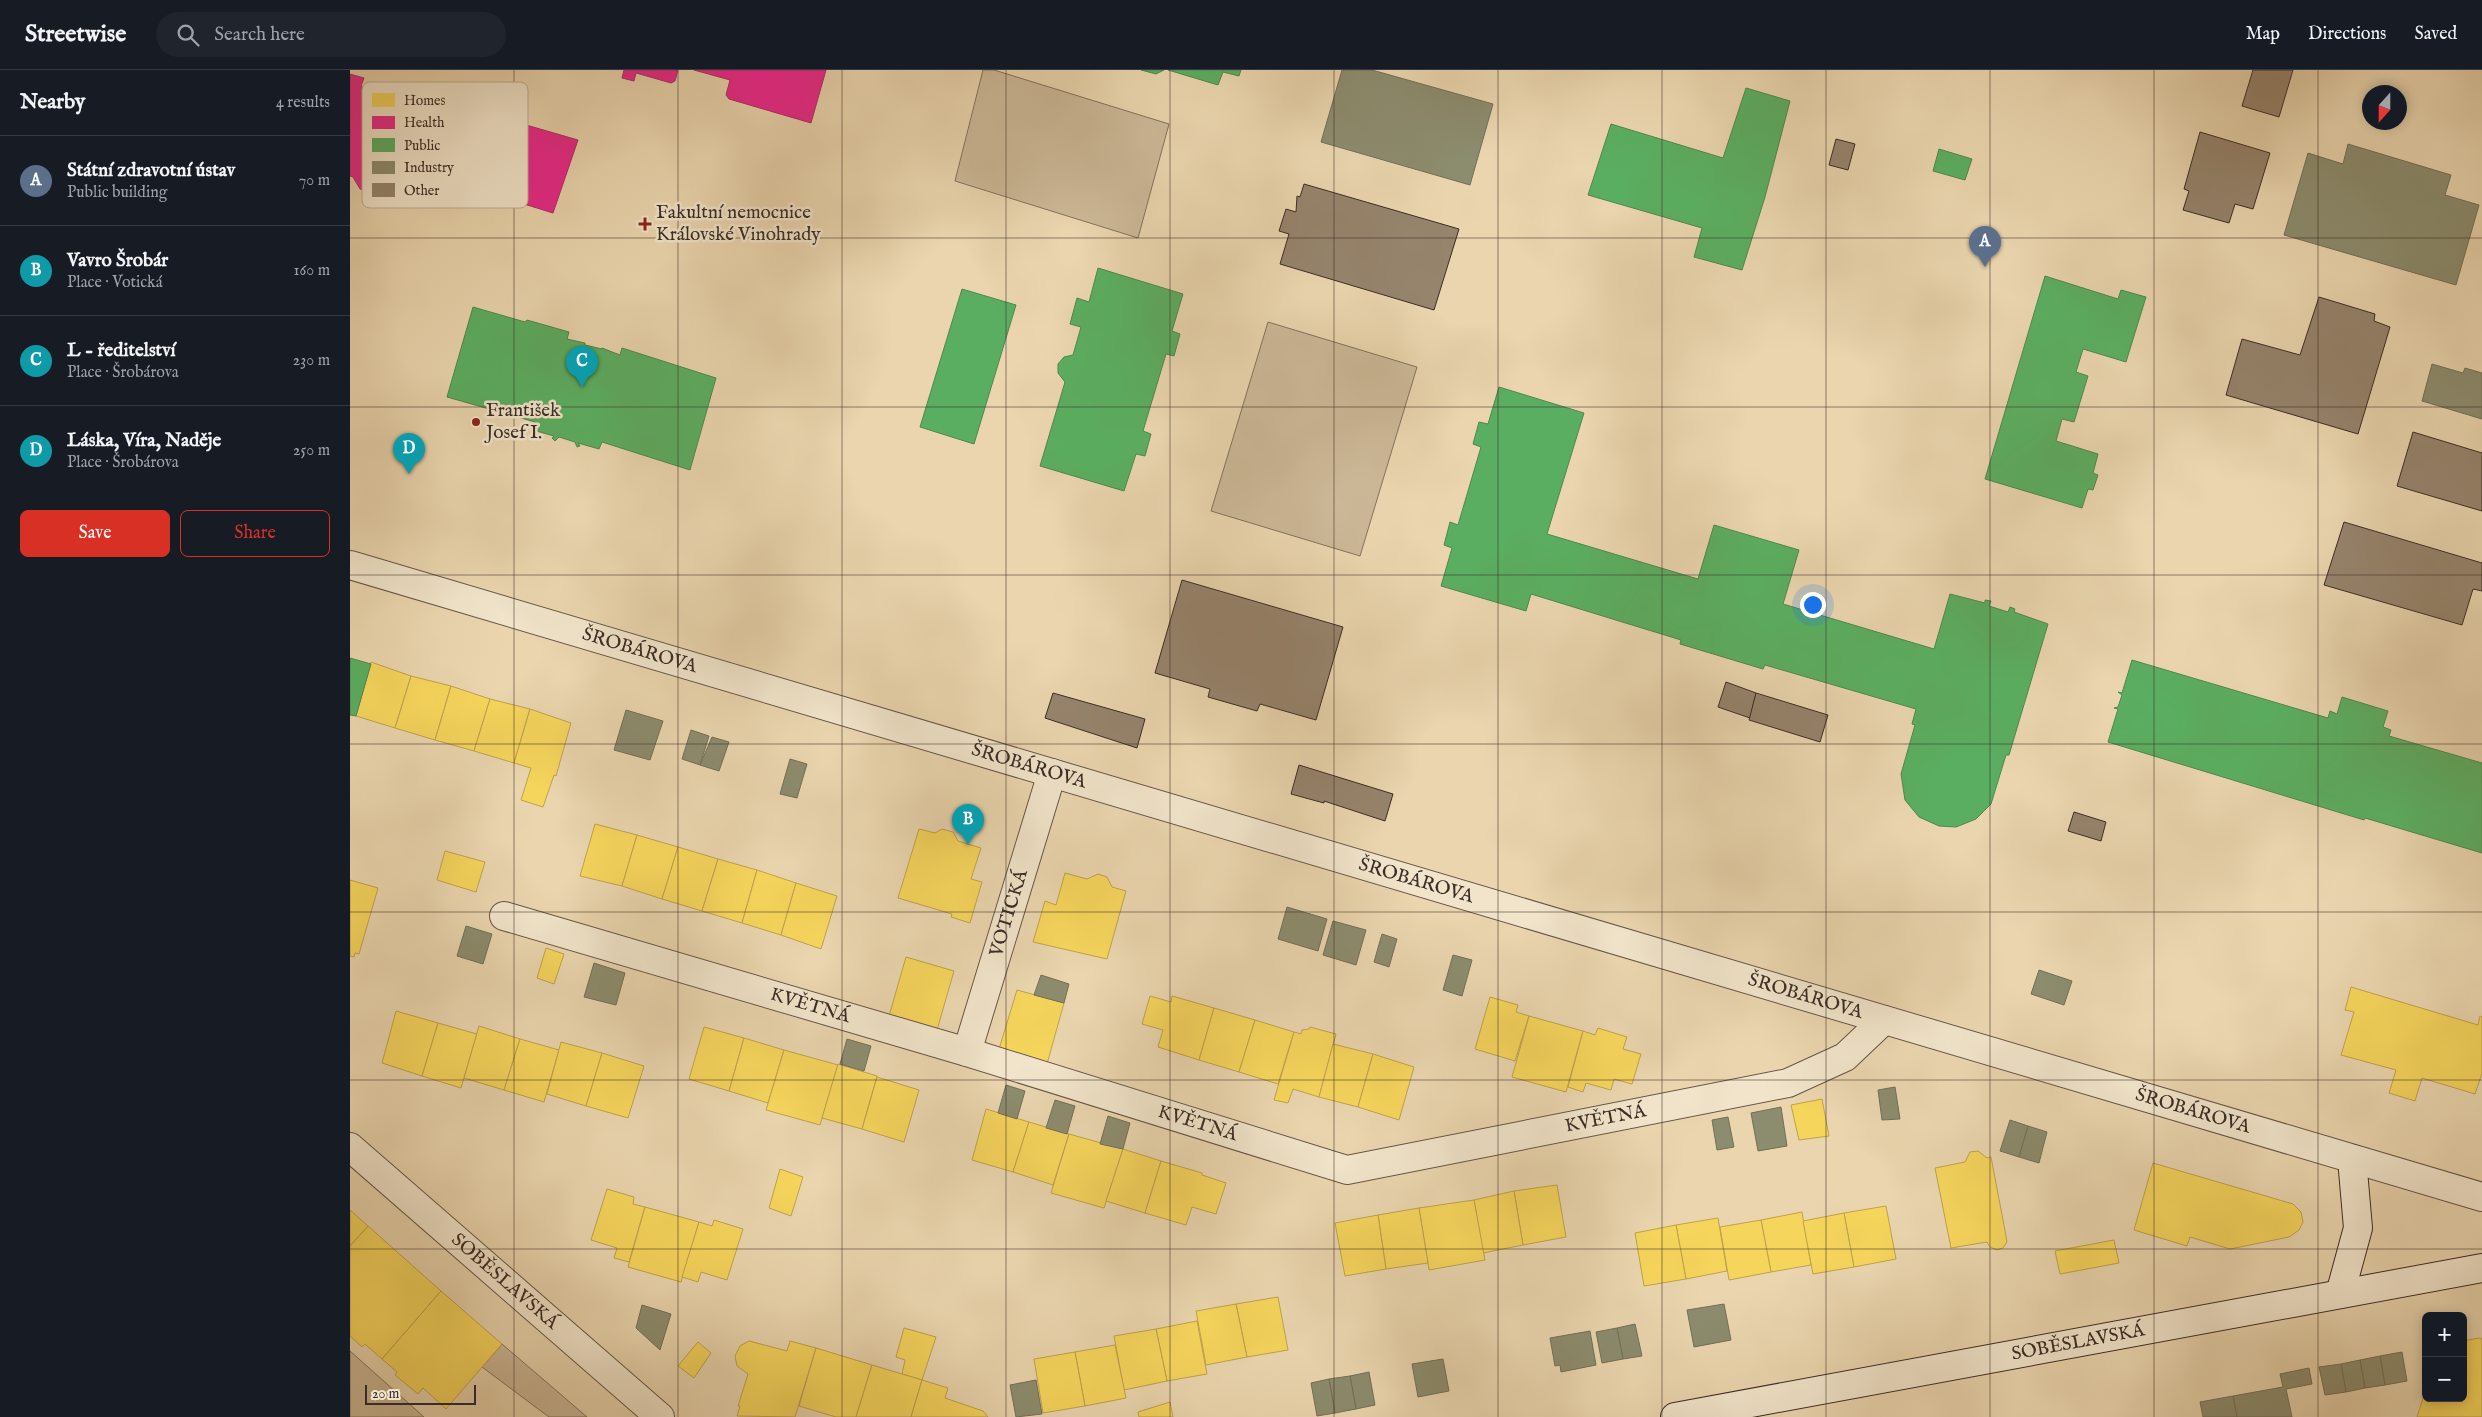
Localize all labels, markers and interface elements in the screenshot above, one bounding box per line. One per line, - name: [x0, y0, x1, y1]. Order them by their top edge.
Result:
- search box: [156, 12, 506, 57]
- text: Streetwise: [25, 19, 126, 50]
- icon: search: [174, 21, 202, 49]
- text: Search here: [214, 23, 305, 47]
- text: Map: [2246, 23, 2280, 46]
- text: Directions: [2308, 23, 2386, 46]
- text: Saved: [2414, 23, 2457, 46]
- legend: [362, 82, 528, 208]
- north arrow: [2362, 85, 2407, 130]
- text: Nearby: [20, 89, 85, 116]
- text: Homes: [404, 92, 446, 110]
- text: 4 results: [276, 93, 330, 113]
- text: Health: [404, 114, 445, 132]
- text: Public: [404, 137, 440, 155]
- text: Státní zdravotní ústav: [67, 159, 235, 183]
- text: Industry: [404, 159, 454, 177]
- text: A: [31, 171, 41, 191]
- text: 70 m: [299, 171, 330, 191]
- text: Other: [404, 182, 439, 200]
- text: Public building: [67, 183, 167, 203]
- place label: Fakultní nemocnice Královské Vinohrady: [656, 201, 821, 247]
- marker: Fakultní nemocnice Královské Vinohrady: [638, 217, 652, 231]
- pin: A: [1969, 226, 2001, 267]
- text: Vavro Šrobár: [67, 249, 168, 273]
- text: B: [31, 261, 41, 281]
- text: 160 m: [294, 261, 330, 281]
- text: Place · Votická: [67, 273, 163, 293]
- text: L - ředitelství: [67, 339, 176, 363]
- pin: C: [566, 346, 598, 387]
- text: C: [30, 351, 42, 371]
- text: 230 m: [293, 351, 330, 371]
- text: Place · Šrobárova: [67, 363, 179, 383]
- place label: František Josef I.: [484, 399, 561, 445]
- marker: František Josef I.: [470, 416, 482, 428]
- text: Láska, Víra, Naděje: [67, 429, 221, 453]
- pin: D: [393, 433, 425, 474]
- text: D: [30, 441, 42, 461]
- text: 250 m: [293, 441, 330, 461]
- text: Place · Šrobárova: [67, 453, 179, 473]
- button: Save: [20, 510, 170, 557]
- button: Share: [180, 510, 330, 557]
- your location: [1800, 592, 1826, 618]
- street label: ŠROBÁROVA: [579, 621, 701, 680]
- street label: ŠROBÁROVA: [968, 737, 1090, 795]
- pin: B: [952, 804, 984, 845]
- street label: ŠROBÁROVA: [1356, 852, 1478, 910]
- street label: VOTICKÁ: [984, 865, 1034, 961]
- street label: ŠROBÁROVA: [1745, 967, 1867, 1025]
- street label: KVĚTNÁ: [767, 983, 854, 1029]
- street label: ŠROBÁROVA: [2132, 1082, 2254, 1140]
- street label: KVĚTNÁ: [1563, 1098, 1649, 1139]
- street label: KVĚTNÁ: [1155, 1100, 1242, 1148]
- street label: SOBĚSLAVSKÁ: [446, 1228, 565, 1336]
- map controls: [2422, 1312, 2467, 1402]
- button: +: [2422, 1312, 2467, 1357]
- street label: SOBĚSLAVSKÁ: [2010, 1317, 2148, 1367]
- button: −: [2422, 1357, 2467, 1402]
- scale bar: [365, 1382, 476, 1405]
- text: 20 m: [372, 1385, 399, 1403]

